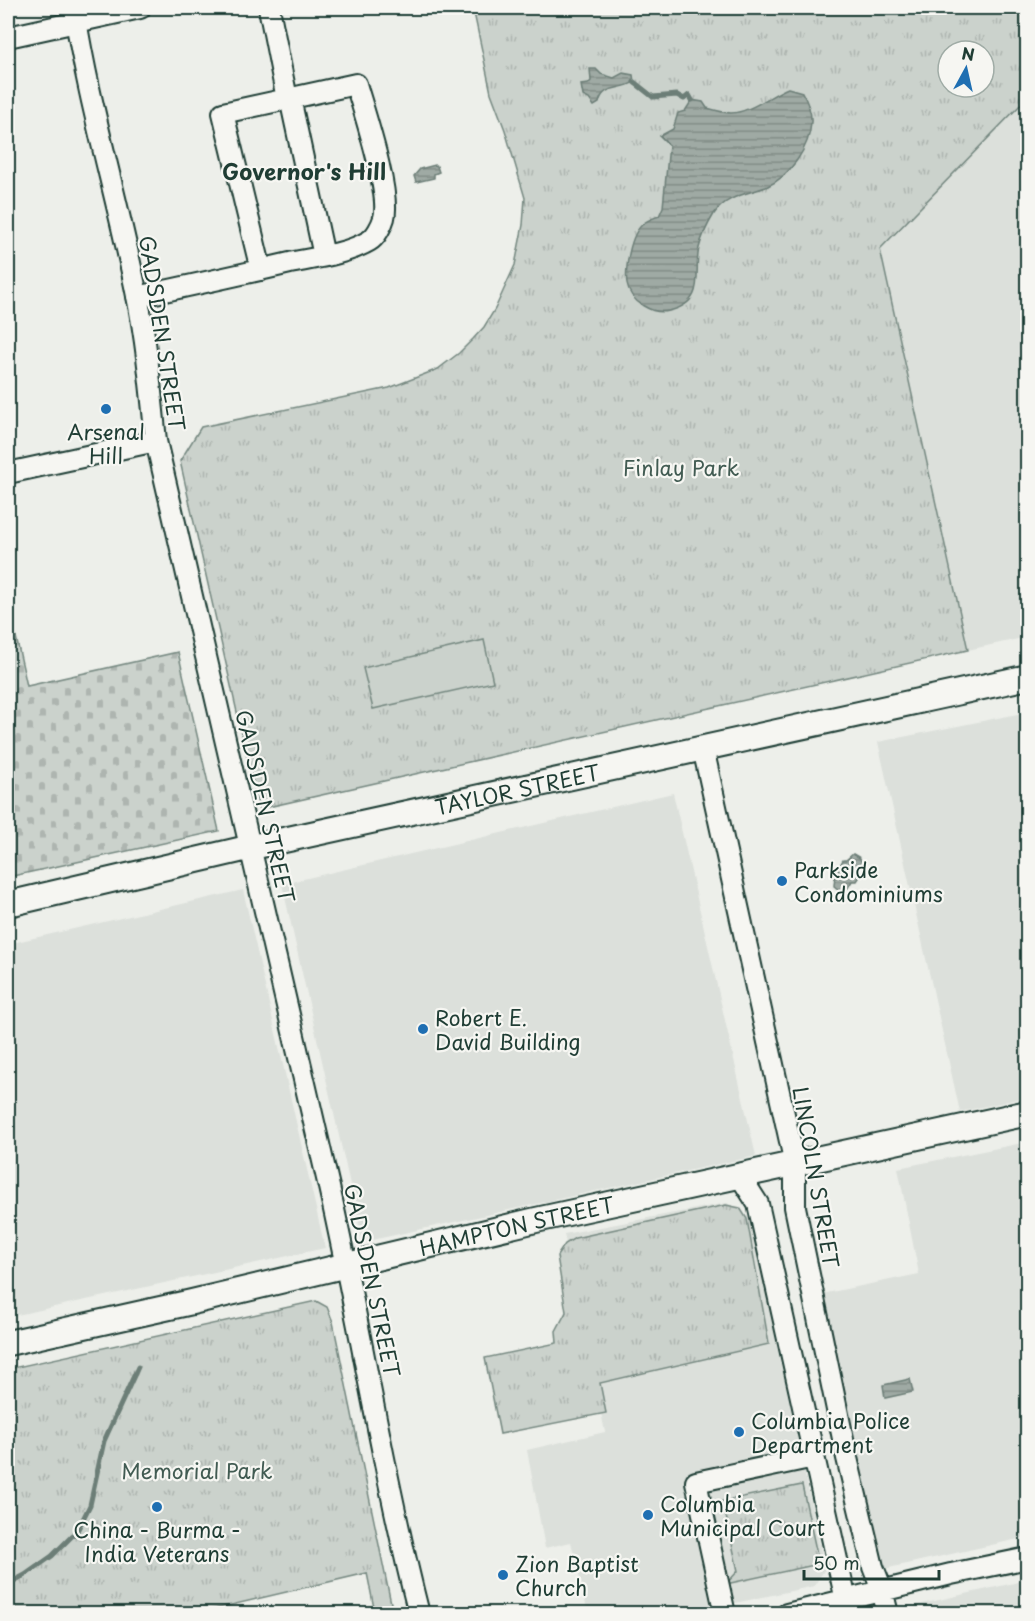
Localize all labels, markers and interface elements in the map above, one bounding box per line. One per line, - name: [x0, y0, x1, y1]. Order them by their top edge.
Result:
- north arrow: [936, 39, 996, 99]
- text: N: [960, 40, 976, 66]
- district label: Governor's Hill: [222, 154, 386, 187]
- street label: GADSDEN STREET: [132, 233, 194, 433]
- marker: Arsenal Hill: [99, 402, 113, 416]
- place label: Arsenal Hill: [67, 415, 145, 471]
- park label: Finlay Park: [623, 451, 739, 483]
- street label: GADSDEN STREET: [228, 706, 304, 906]
- street label: TAYLOR STREET: [432, 755, 603, 822]
- place label: Parkside Condominiums: [794, 853, 943, 909]
- marker: Parkside Condominiums: [775, 874, 789, 888]
- place label: Robert E. David Building: [435, 1001, 581, 1057]
- marker: Robert E. David Building: [416, 1022, 430, 1036]
- street label: LINCOLN STREET: [785, 1084, 849, 1271]
- street label: GADSDEN STREET: [337, 1180, 409, 1380]
- street label: HAMPTON STREET: [416, 1187, 618, 1263]
- place label: Columbia Police Department: [751, 1404, 910, 1460]
- marker: Columbia Police Department: [732, 1425, 746, 1439]
- park label: Memorial Park: [121, 1454, 273, 1486]
- place label: Columbia Municipal Court: [660, 1487, 825, 1543]
- marker: China - Burma - India Veterans: [150, 1500, 164, 1514]
- marker: Columbia Municipal Court: [641, 1508, 655, 1522]
- place label: China - Burma - India Veterans: [73, 1513, 241, 1569]
- scale bar: [804, 1543, 939, 1581]
- place label: Zion Baptist Church: [515, 1547, 639, 1603]
- text: 50 m: [813, 1549, 860, 1576]
- marker: Zion Baptist Church: [496, 1568, 510, 1582]

